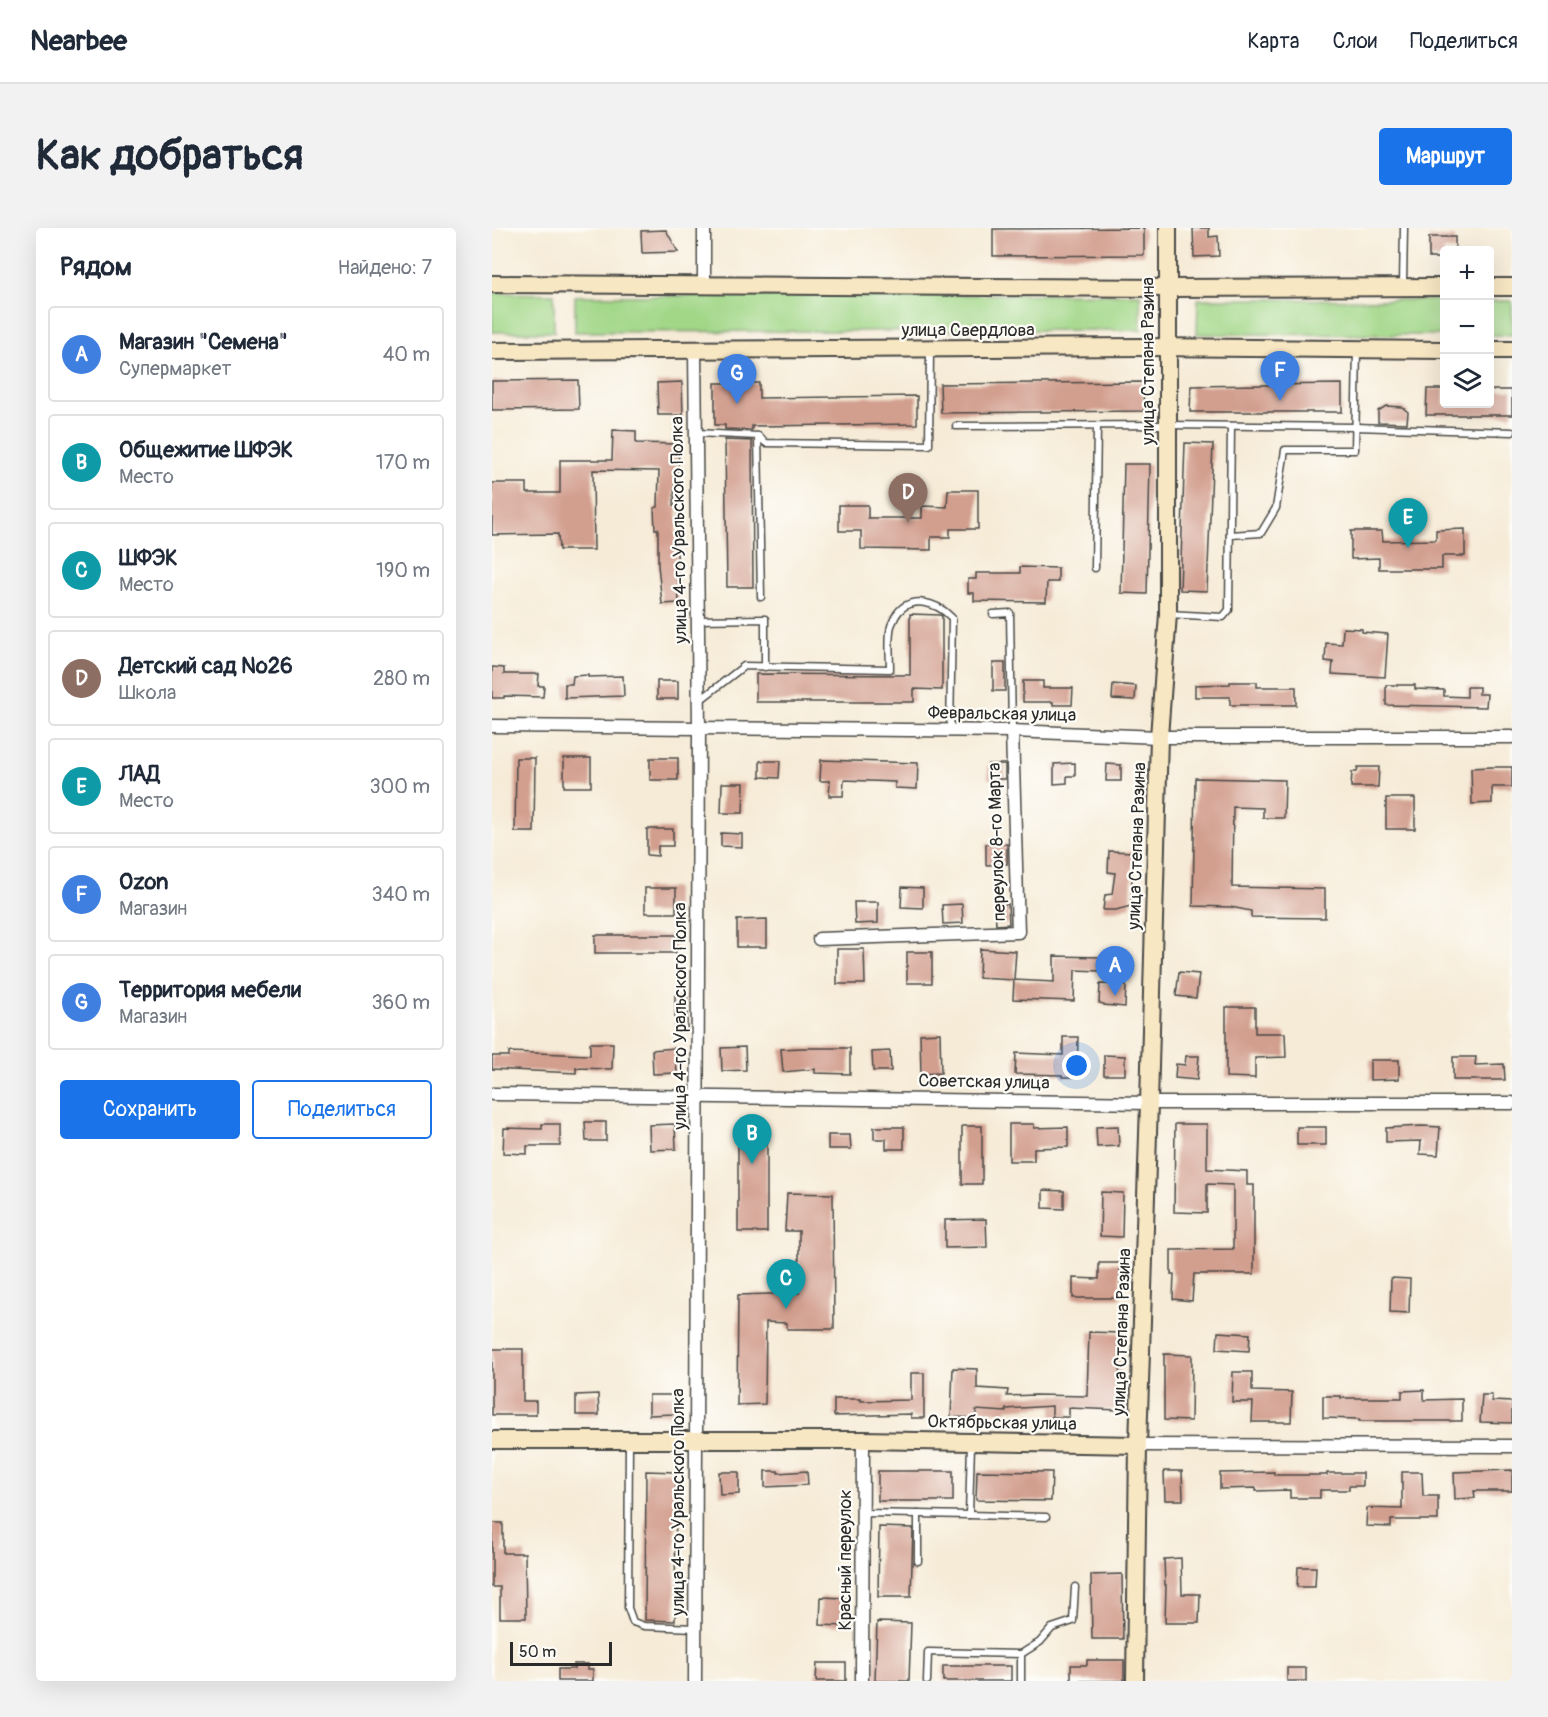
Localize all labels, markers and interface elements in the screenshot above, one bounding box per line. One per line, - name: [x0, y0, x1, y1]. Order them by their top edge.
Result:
- text: Nearbee: [30, 24, 127, 59]
- text: Карта: [1247, 28, 1299, 55]
- text: Слои: [1332, 28, 1377, 55]
- text: Поделиться: [1410, 28, 1518, 55]
- button: Маршрут: [1379, 128, 1512, 185]
- text: Как добраться: [36, 130, 303, 182]
- map controls: [1440, 246, 1494, 408]
- button: +: [1440, 246, 1494, 300]
- text: Рядом: [60, 251, 132, 283]
- text: Найдено: 7: [338, 255, 432, 280]
- street label: улица Степана Разина: [1137, 277, 1160, 446]
- button: −: [1440, 300, 1494, 354]
- street label: улица Свердлова: [900, 319, 1035, 342]
- text: Магазин "Семена": [119, 328, 288, 356]
- text: A: [75, 342, 88, 367]
- text: 40 m: [383, 342, 430, 367]
- pin: F: [1260, 352, 1300, 401]
- pin: G: [718, 354, 756, 404]
- button: layers: [1440, 354, 1494, 408]
- text: Супермаркет: [119, 356, 231, 381]
- street label: улица 4-го Уральского Полка: [666, 416, 692, 645]
- text: Общежитие ШФЭК: [119, 436, 293, 464]
- text: B: [76, 450, 87, 475]
- text: 170 m: [376, 450, 430, 475]
- text: Место: [119, 464, 174, 489]
- pin: D: [888, 474, 928, 523]
- pin: E: [1388, 498, 1428, 548]
- text: ШФЭК: [119, 544, 178, 572]
- text: C: [75, 558, 88, 583]
- text: 190 m: [376, 558, 430, 583]
- text: Место: [119, 572, 174, 597]
- text: Детский сад №26: [119, 652, 293, 680]
- text: D: [75, 666, 88, 691]
- text: 280 m: [373, 666, 430, 691]
- text: Школа: [119, 680, 176, 705]
- street label: Февральская улица: [928, 701, 1076, 727]
- text: ЛАД: [119, 760, 160, 788]
- street label: переулок 8-го Марта: [983, 762, 1011, 922]
- street label: улица Степана Разина: [1123, 762, 1151, 931]
- text: E: [76, 774, 87, 799]
- text: 300 m: [369, 774, 430, 799]
- text: Место: [119, 788, 174, 813]
- text: Ozon: [119, 868, 168, 896]
- text: F: [75, 882, 88, 907]
- text: 340 m: [371, 882, 430, 907]
- text: Магазин: [119, 896, 187, 921]
- street label: улица 4-го Уральского Полка: [669, 902, 692, 1131]
- pin: A: [1096, 946, 1134, 996]
- text: Территория мебели: [119, 976, 301, 1004]
- text: G: [75, 990, 88, 1015]
- text: 360 m: [371, 990, 430, 1015]
- text: Магазин: [119, 1004, 187, 1029]
- your location: [1062, 1051, 1091, 1080]
- street label: Советская улица: [918, 1069, 1050, 1095]
- button: Сохранить: [60, 1080, 240, 1139]
- button: Поделиться: [252, 1080, 432, 1139]
- pin: B: [732, 1114, 772, 1164]
- street label: улица Степана Разина: [1108, 1248, 1136, 1417]
- pin: C: [766, 1260, 806, 1309]
- street label: улица 4-го Уральского Полка: [667, 1388, 690, 1617]
- street label: Октябрьская улица: [927, 1410, 1077, 1436]
- street label: Красный переулок: [834, 1490, 857, 1630]
- scale bar: [510, 1639, 612, 1666]
- text: 50 m: [519, 1642, 556, 1662]

